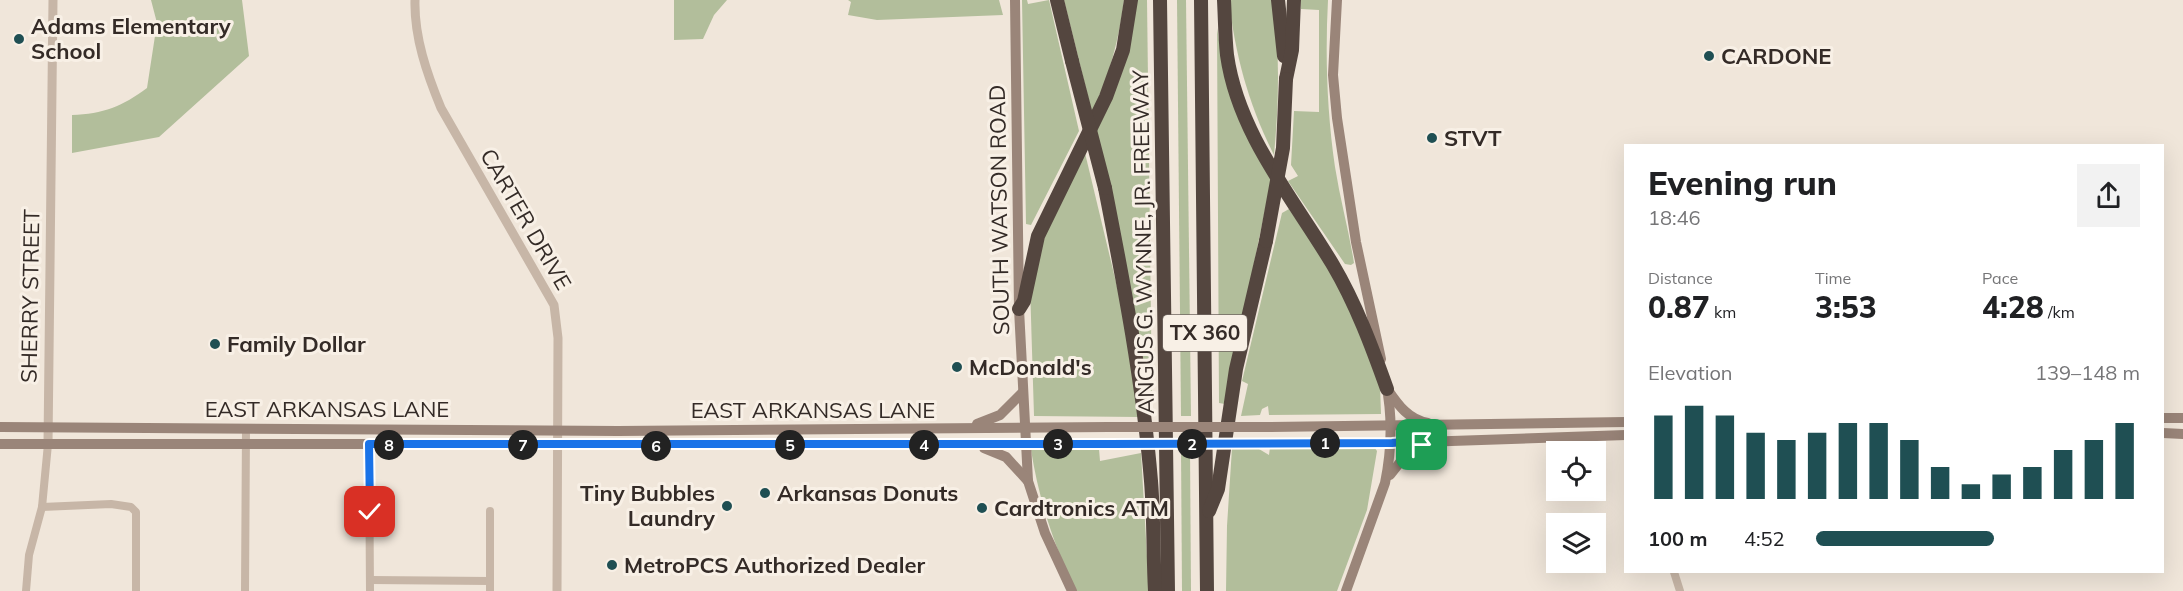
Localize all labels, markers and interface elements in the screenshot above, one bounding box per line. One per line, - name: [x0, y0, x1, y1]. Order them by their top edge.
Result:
- place label: Adams Elementary School: [31, 12, 231, 65]
- marker: Adams Elementary School: [12, 32, 26, 46]
- place label: CARDONE: [1721, 42, 1831, 70]
- marker: CARDONE: [1702, 49, 1716, 63]
- street label: ANGUS G. WYNNE, JR. FREEWAY: [1126, 69, 1160, 414]
- street label: SOUTH WATSON ROAD: [983, 85, 1015, 335]
- place label: STVT: [1444, 124, 1502, 152]
- marker: STVT: [1425, 131, 1439, 145]
- street label: CARTER DRIVE: [474, 143, 578, 295]
- text: Evening run: [1648, 162, 1837, 203]
- button: share: [2077, 164, 2140, 227]
- text: 18:46: [1648, 205, 1701, 230]
- street label: SHERRY STREET: [14, 209, 46, 383]
- text: Distance: [1648, 268, 1713, 288]
- text: Time: [1815, 268, 1851, 288]
- text: Pace: [1982, 268, 2018, 288]
- text: 0.87: [1648, 288, 1710, 326]
- text: 3:53: [1815, 288, 1877, 326]
- text: 4:28: [1982, 288, 2044, 326]
- text: km: [1710, 302, 1736, 322]
- text: /km: [2044, 302, 2075, 322]
- road number: TX 360: [1163, 315, 1247, 351]
- place label: Family Dollar: [227, 330, 366, 358]
- marker: Family Dollar: [208, 337, 222, 351]
- place label: McDonald's: [969, 353, 1092, 381]
- marker: McDonald's: [950, 360, 964, 374]
- text: Elevation: [1648, 360, 1733, 385]
- text: 139–148 m: [2035, 360, 2140, 385]
- street label: EAST ARKANSAS LANE: [205, 395, 449, 423]
- street label: EAST ARKANSAS LANE: [691, 396, 935, 424]
- pin: [1396, 419, 1447, 470]
- pin: 1: [1310, 428, 1340, 458]
- icon: arrive: [1405, 428, 1438, 461]
- pin: 3: [1043, 429, 1073, 459]
- pin: 2: [1177, 429, 1207, 459]
- pin: 8: [374, 430, 404, 460]
- pin: 7: [508, 430, 538, 460]
- pin: 5: [775, 430, 805, 460]
- pin: 4: [909, 430, 939, 460]
- pin: 6: [641, 431, 671, 461]
- text: 1: [1320, 433, 1330, 453]
- text: 3: [1053, 434, 1063, 454]
- text: 2: [1187, 434, 1197, 454]
- text: 8: [384, 435, 394, 455]
- text: 7: [518, 435, 528, 455]
- text: 5: [785, 435, 795, 455]
- text: 4: [919, 435, 929, 455]
- text: 6: [651, 436, 661, 456]
- map controls: [1546, 441, 1606, 573]
- button: locate: [1546, 441, 1606, 501]
- place label: Tiny Bubbles Laundry: [580, 479, 715, 532]
- place label: Arkansas Donuts: [777, 479, 958, 507]
- pin: [344, 486, 395, 537]
- marker: Arkansas Donuts: [758, 486, 772, 500]
- place label: Cardtronics ATM: [994, 494, 1169, 522]
- icon: check: [353, 495, 386, 528]
- marker: Tiny Bubbles Laundry: [720, 499, 734, 513]
- marker: Cardtronics ATM: [975, 501, 989, 515]
- button: layers: [1546, 513, 1606, 573]
- text: 100 m: [1648, 526, 1707, 551]
- text: 4:52: [1744, 526, 1785, 551]
- place label: MetroPCS Authorized Dealer: [624, 551, 925, 579]
- marker: MetroPCS Authorized Dealer: [605, 558, 619, 572]

